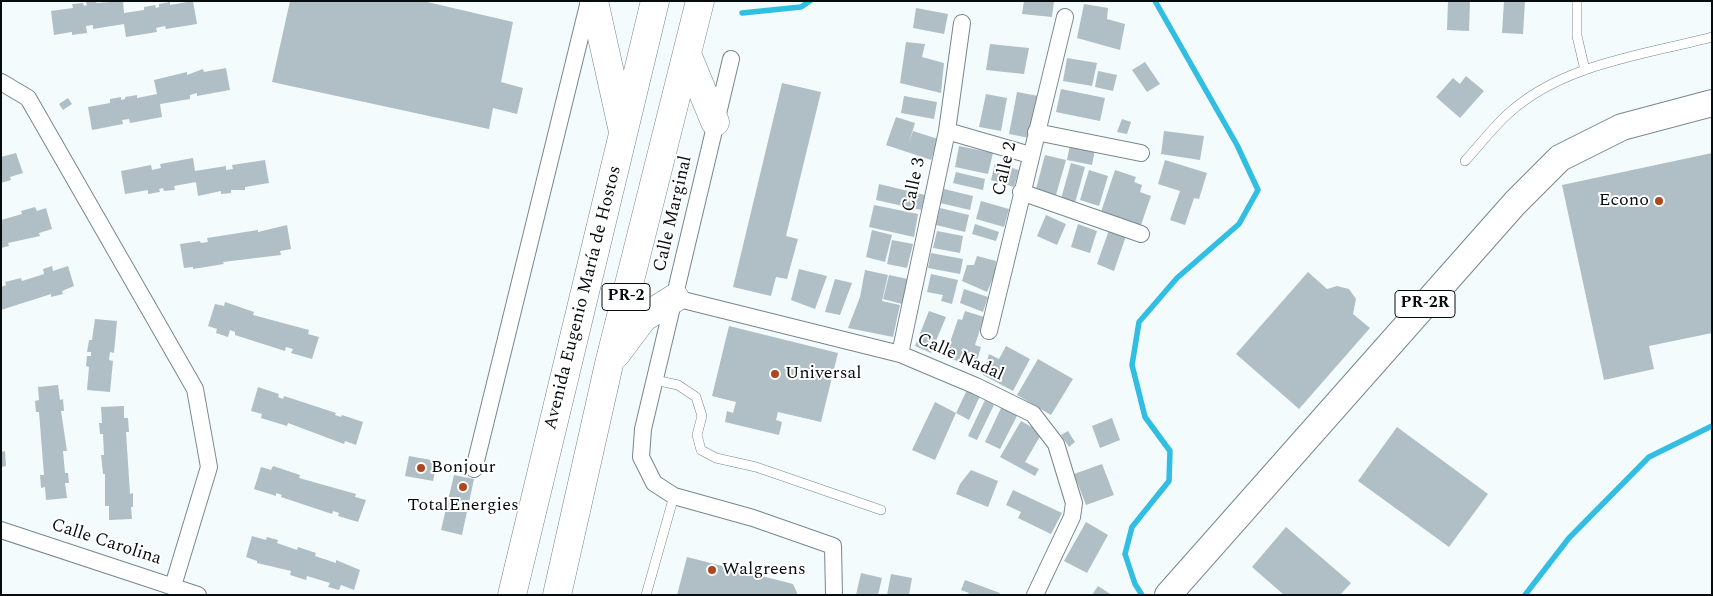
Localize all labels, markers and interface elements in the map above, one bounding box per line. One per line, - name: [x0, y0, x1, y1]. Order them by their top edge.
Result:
- street label: Calle 2: [989, 140, 1023, 198]
- street label: Calle Marginal: [650, 154, 698, 274]
- street label: Calle 3: [899, 156, 931, 214]
- street label: Avenida Eugenio María de Hostos: [541, 164, 627, 432]
- place label: Econo: [1599, 190, 1649, 212]
- marker: Econo: [1653, 195, 1665, 207]
- road number: PR-2: [602, 284, 650, 310]
- road number: PR-2R: [1395, 290, 1455, 318]
- street label: Calle Nadal: [913, 329, 1007, 387]
- place label: Universal: [785, 363, 861, 385]
- marker: Universal: [769, 368, 781, 380]
- place label: Bonjour: [431, 457, 496, 479]
- marker: Bonjour: [415, 462, 427, 474]
- marker: TotalEnergies: [457, 481, 469, 493]
- place label: TotalEnergies: [407, 495, 519, 517]
- street label: Calle Carolina: [48, 515, 164, 571]
- place label: Walgreens: [722, 559, 806, 581]
- marker: Walgreens: [706, 564, 718, 576]

